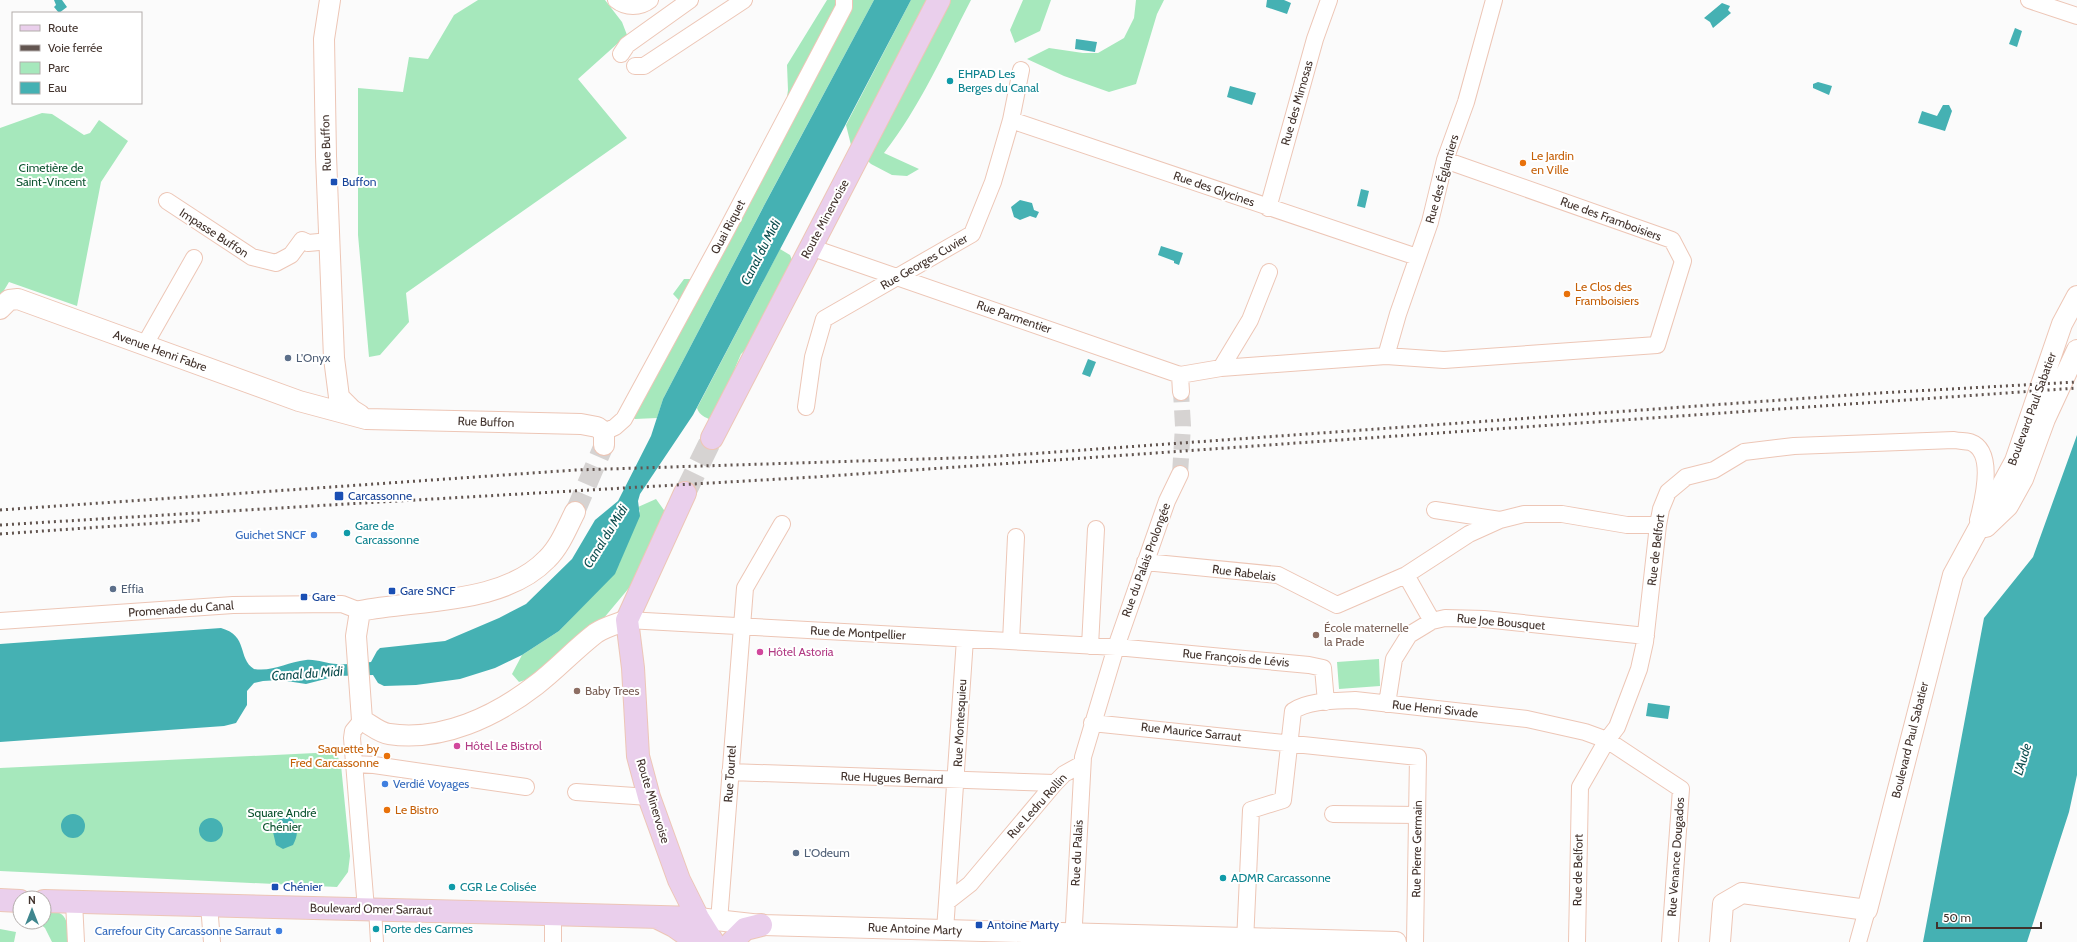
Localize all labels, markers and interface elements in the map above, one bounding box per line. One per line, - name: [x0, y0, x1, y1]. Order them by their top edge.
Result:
- legend: [12, 12, 142, 104]
- text: Route: [48, 20, 78, 35]
- text: Voie ferrée: [48, 40, 102, 55]
- street label: Rue des Mimosas: [1277, 59, 1316, 147]
- text: Parc: [48, 60, 70, 75]
- place label: EHPAD Les Berges du Canal: [958, 66, 1039, 95]
- marker: EHPAD Les Berges du Canal: [945, 76, 955, 86]
- text: Eau: [48, 80, 67, 95]
- street label: Rue Buffon: [317, 114, 334, 172]
- street label: Rue des Églantiers: [1422, 133, 1461, 225]
- place label: Le Jardin en Ville: [1531, 148, 1574, 177]
- marker: Le Jardin en Ville: [1518, 158, 1528, 168]
- park label: Cimetière de Saint-Vincent: [16, 160, 86, 189]
- street label: Rue des Glycines: [1171, 168, 1257, 209]
- place label: Buffon: [342, 174, 377, 189]
- marker: Buffon: [329, 177, 339, 187]
- street label: Route Minervoise: [797, 177, 852, 261]
- street label: Rue des Framboisiers: [1558, 193, 1664, 244]
- street label: Quai Riquet: [707, 197, 748, 256]
- street label: Impasse Buffon: [177, 205, 252, 261]
- water label: Canal du Midi: [737, 216, 783, 287]
- street label: Rue Georges Cuvier: [877, 230, 970, 293]
- place label: Le Clos des Framboisiers: [1575, 279, 1639, 308]
- marker: Le Clos des Framboisiers: [1562, 289, 1572, 299]
- street label: Rue Parmentier: [975, 297, 1054, 336]
- street label: Avenue Henri Fabre: [111, 327, 209, 374]
- place label: L'Onyx: [296, 350, 331, 365]
- street label: Boulevard Paul Sabatier: [2004, 350, 2059, 467]
- marker: L'Onyx: [283, 353, 293, 363]
- street label: Rue Buffon: [457, 413, 515, 430]
- place label: Carcassonne: [348, 488, 412, 503]
- marker: Carcassonne: [333, 490, 345, 502]
- water label: Canal du Midi: [579, 501, 631, 571]
- street label: Rue du Palais Prolongée: [1118, 501, 1173, 619]
- street label: Rue de Belfort: [1644, 513, 1667, 587]
- place label: Gare de Carcassonne: [355, 518, 419, 547]
- place label: Guichet SNCF: [235, 527, 307, 542]
- marker: Gare de Carcassonne: [342, 528, 352, 538]
- marker: Guichet SNCF: [309, 530, 319, 540]
- street label: Rue Rabelais: [1211, 561, 1277, 584]
- place label: Effia: [121, 581, 144, 596]
- place label: Gare SNCF: [400, 583, 456, 598]
- marker: Effia: [108, 584, 118, 594]
- marker: Gare SNCF: [387, 586, 397, 596]
- place label: Gare: [312, 589, 336, 604]
- marker: Gare: [299, 592, 309, 602]
- street label: Promenade du Canal: [128, 597, 234, 620]
- street label: Rue Joe Bousquet: [1456, 610, 1546, 633]
- place label: École maternelle la Prade: [1324, 620, 1409, 649]
- street label: Rue de Montpellier: [810, 623, 906, 643]
- marker: École maternelle la Prade: [1311, 630, 1321, 640]
- place label: Hôtel Astoria: [768, 644, 834, 659]
- street label: Rue François de Lévis: [1182, 645, 1290, 670]
- marker: Hôtel Astoria: [755, 647, 765, 657]
- water label: Canal du Midi: [271, 663, 343, 683]
- street label: Rue Montesquieu: [950, 679, 969, 767]
- street label: Boulevard Paul Sabatier: [1888, 680, 1931, 800]
- place label: Baby Trees: [585, 683, 639, 698]
- marker: Baby Trees: [572, 686, 582, 696]
- street label: Rue Henri Sivade: [1391, 697, 1479, 720]
- street label: Rue Maurice Sarraut: [1140, 719, 1242, 744]
- place label: Hôtel Le Bistrol: [465, 738, 542, 753]
- place label: Saquette by Fred Carcassonne: [290, 741, 379, 770]
- marker: Hôtel Le Bistrol: [452, 741, 462, 751]
- water label: L'Aude: [2010, 741, 2034, 777]
- street label: Rue Tourtel: [720, 745, 739, 803]
- marker: Saquette by Fred Carcassonne: [382, 751, 392, 761]
- street label: Route Minervoise: [633, 757, 673, 845]
- street label: Rue Hugues Bernard: [840, 768, 944, 787]
- street label: Rue Ledru Rollin: [1004, 770, 1070, 841]
- place label: Verdié Voyages: [393, 776, 469, 791]
- marker: Verdié Voyages: [380, 779, 390, 789]
- street label: Rue Venance Dougados: [1664, 797, 1687, 917]
- street label: Rue Pierre Germain: [1408, 800, 1425, 898]
- place label: Le Bistro: [395, 802, 439, 817]
- park label: Square André Chénier: [248, 805, 316, 834]
- marker: Le Bistro: [382, 805, 392, 815]
- street label: Rue du Palais: [1067, 819, 1086, 887]
- street label: Rue de Belfort: [1569, 834, 1586, 906]
- place label: L'Odeum: [804, 845, 850, 860]
- marker: L'Odeum: [791, 848, 801, 858]
- place label: ADMR Carcassonne: [1231, 870, 1331, 885]
- marker: ADMR Carcassonne: [1218, 873, 1228, 883]
- place label: Chénier: [283, 879, 322, 894]
- place label: CGR Le Colisée: [460, 879, 536, 894]
- marker: Chénier: [270, 882, 280, 892]
- marker: CGR Le Colisée: [447, 882, 457, 892]
- north arrow: [12, 890, 52, 930]
- text: N: [28, 893, 36, 907]
- street label: Boulevard Omer Sarraut: [310, 900, 432, 917]
- scale bar: [1937, 904, 2041, 930]
- text: 50 m: [1943, 910, 1971, 925]
- place label: Antoine Marty: [987, 917, 1059, 932]
- street label: Rue Antoine Marty: [868, 919, 962, 938]
- marker: Antoine Marty: [974, 920, 984, 930]
- place label: Porte des Carmes: [384, 921, 473, 936]
- place label: Carrefour City Carcassonne Sarraut: [95, 923, 271, 938]
- marker: Porte des Carmes: [371, 924, 381, 934]
- marker: Carrefour City Carcassonne Sarraut: [274, 926, 284, 936]

